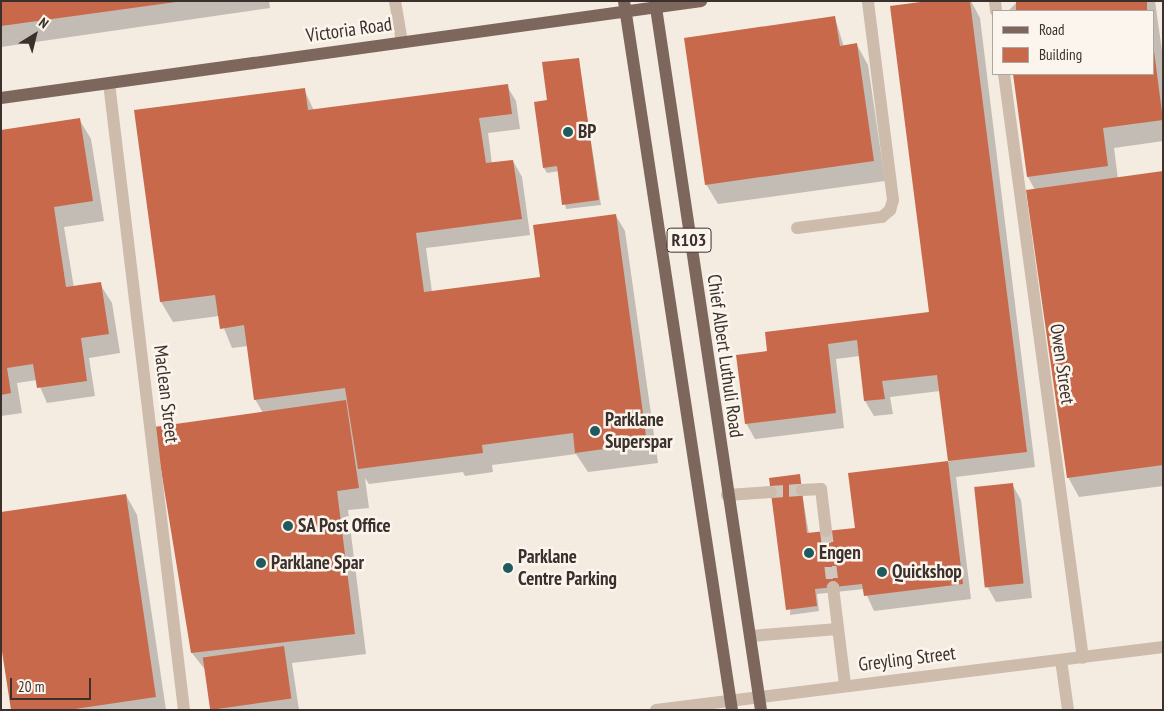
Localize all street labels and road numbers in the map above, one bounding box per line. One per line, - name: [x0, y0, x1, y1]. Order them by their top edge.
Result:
- street label: Victoria Road: [305, 13, 393, 47]
- road number: R103: [666, 224, 712, 256]
- street label: Chief Albert Luthuli Road: [702, 273, 748, 439]
- street label: Owen Street: [1045, 322, 1079, 406]
- street label: Maclean Street: [149, 344, 183, 444]
- street label: Greyling Street: [857, 642, 957, 676]

